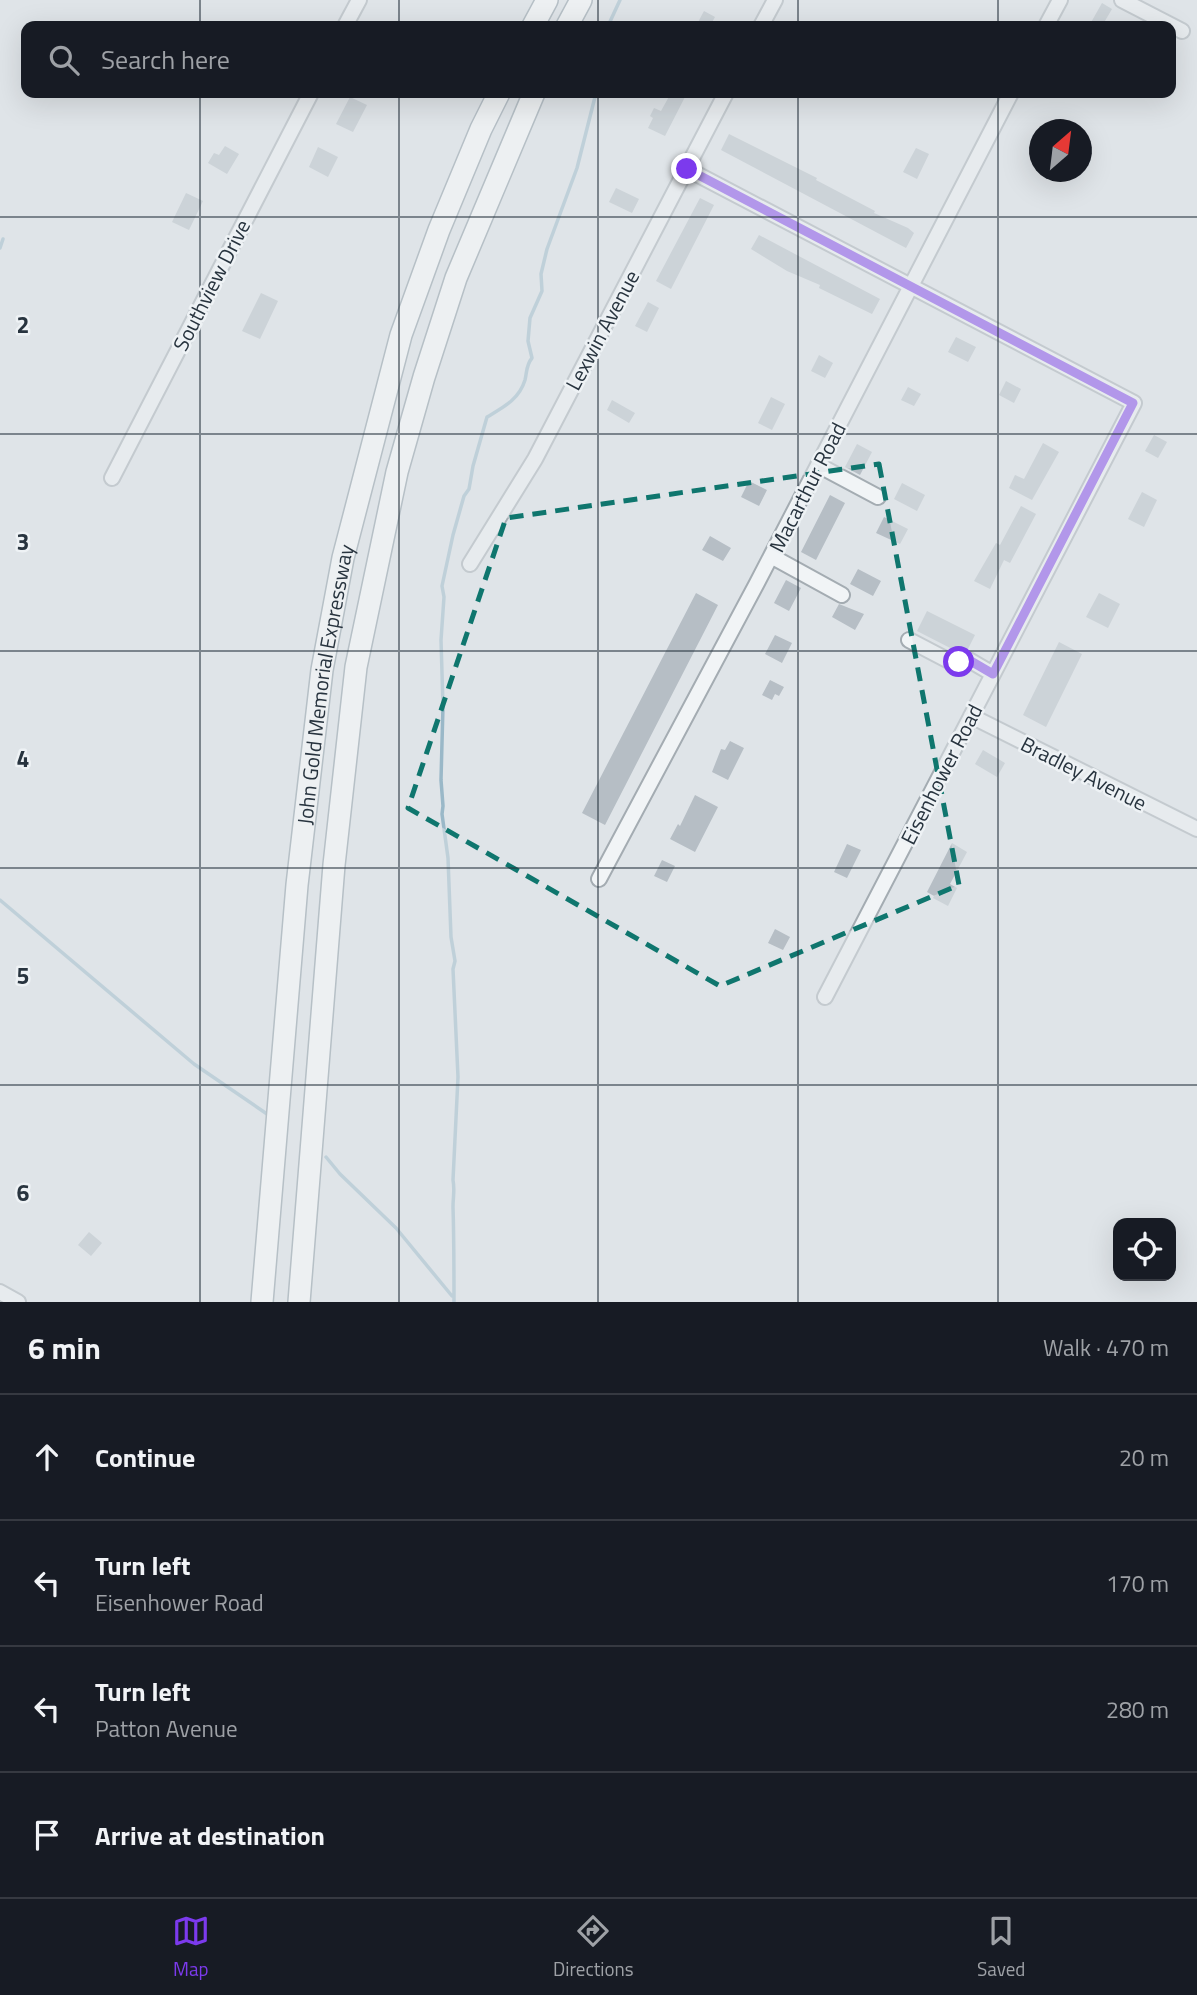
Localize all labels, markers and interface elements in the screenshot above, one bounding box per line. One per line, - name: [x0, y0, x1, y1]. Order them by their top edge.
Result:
- search box: [21, 21, 1176, 98]
- text: Search here: [101, 40, 230, 79]
- icon: search: [45, 41, 83, 79]
- north arrow: [1029, 119, 1092, 182]
- route end: [671, 153, 702, 184]
- street label: Southview Drive: [164, 214, 258, 356]
- street label: Lexwin Avenue: [557, 264, 647, 396]
- text: 2: [17, 307, 29, 342]
- street label: Macarthur Road: [760, 416, 854, 558]
- text: 3: [17, 524, 29, 559]
- street label: John Gold Memorial Expressway: [288, 541, 362, 826]
- route start: [943, 646, 974, 677]
- street label: Eisenhower Road: [892, 698, 990, 850]
- street label: Bradley Avenue: [1015, 728, 1153, 818]
- text: 4: [17, 741, 29, 776]
- text: 5: [17, 958, 29, 993]
- text: 6: [17, 1175, 30, 1210]
- map controls: [1113, 1218, 1176, 1281]
- button: locate: [1113, 1218, 1176, 1281]
- text: 6 min: [28, 1325, 101, 1371]
- text: Walk · 470 m: [1043, 1330, 1169, 1365]
- icon: ahead: [28, 1438, 66, 1476]
- text: Continue: [95, 1438, 195, 1477]
- text: 20 m: [1119, 1440, 1169, 1475]
- text: Turn left: [95, 1546, 190, 1585]
- icon: left: [28, 1564, 66, 1602]
- text: 170 m: [1106, 1566, 1169, 1601]
- text: Eisenhower Road: [95, 1585, 264, 1620]
- text: Turn left: [95, 1672, 190, 1711]
- icon: left: [28, 1690, 66, 1728]
- text: 280 m: [1106, 1692, 1169, 1727]
- text: Patton Avenue: [95, 1711, 238, 1746]
- icon: arrive: [28, 1816, 66, 1854]
- text: Arrive at destination: [95, 1816, 325, 1855]
- tab: Map: [172, 1912, 210, 1983]
- tab: Directions: [553, 1912, 634, 1983]
- tab: Saved: [977, 1912, 1025, 1983]

